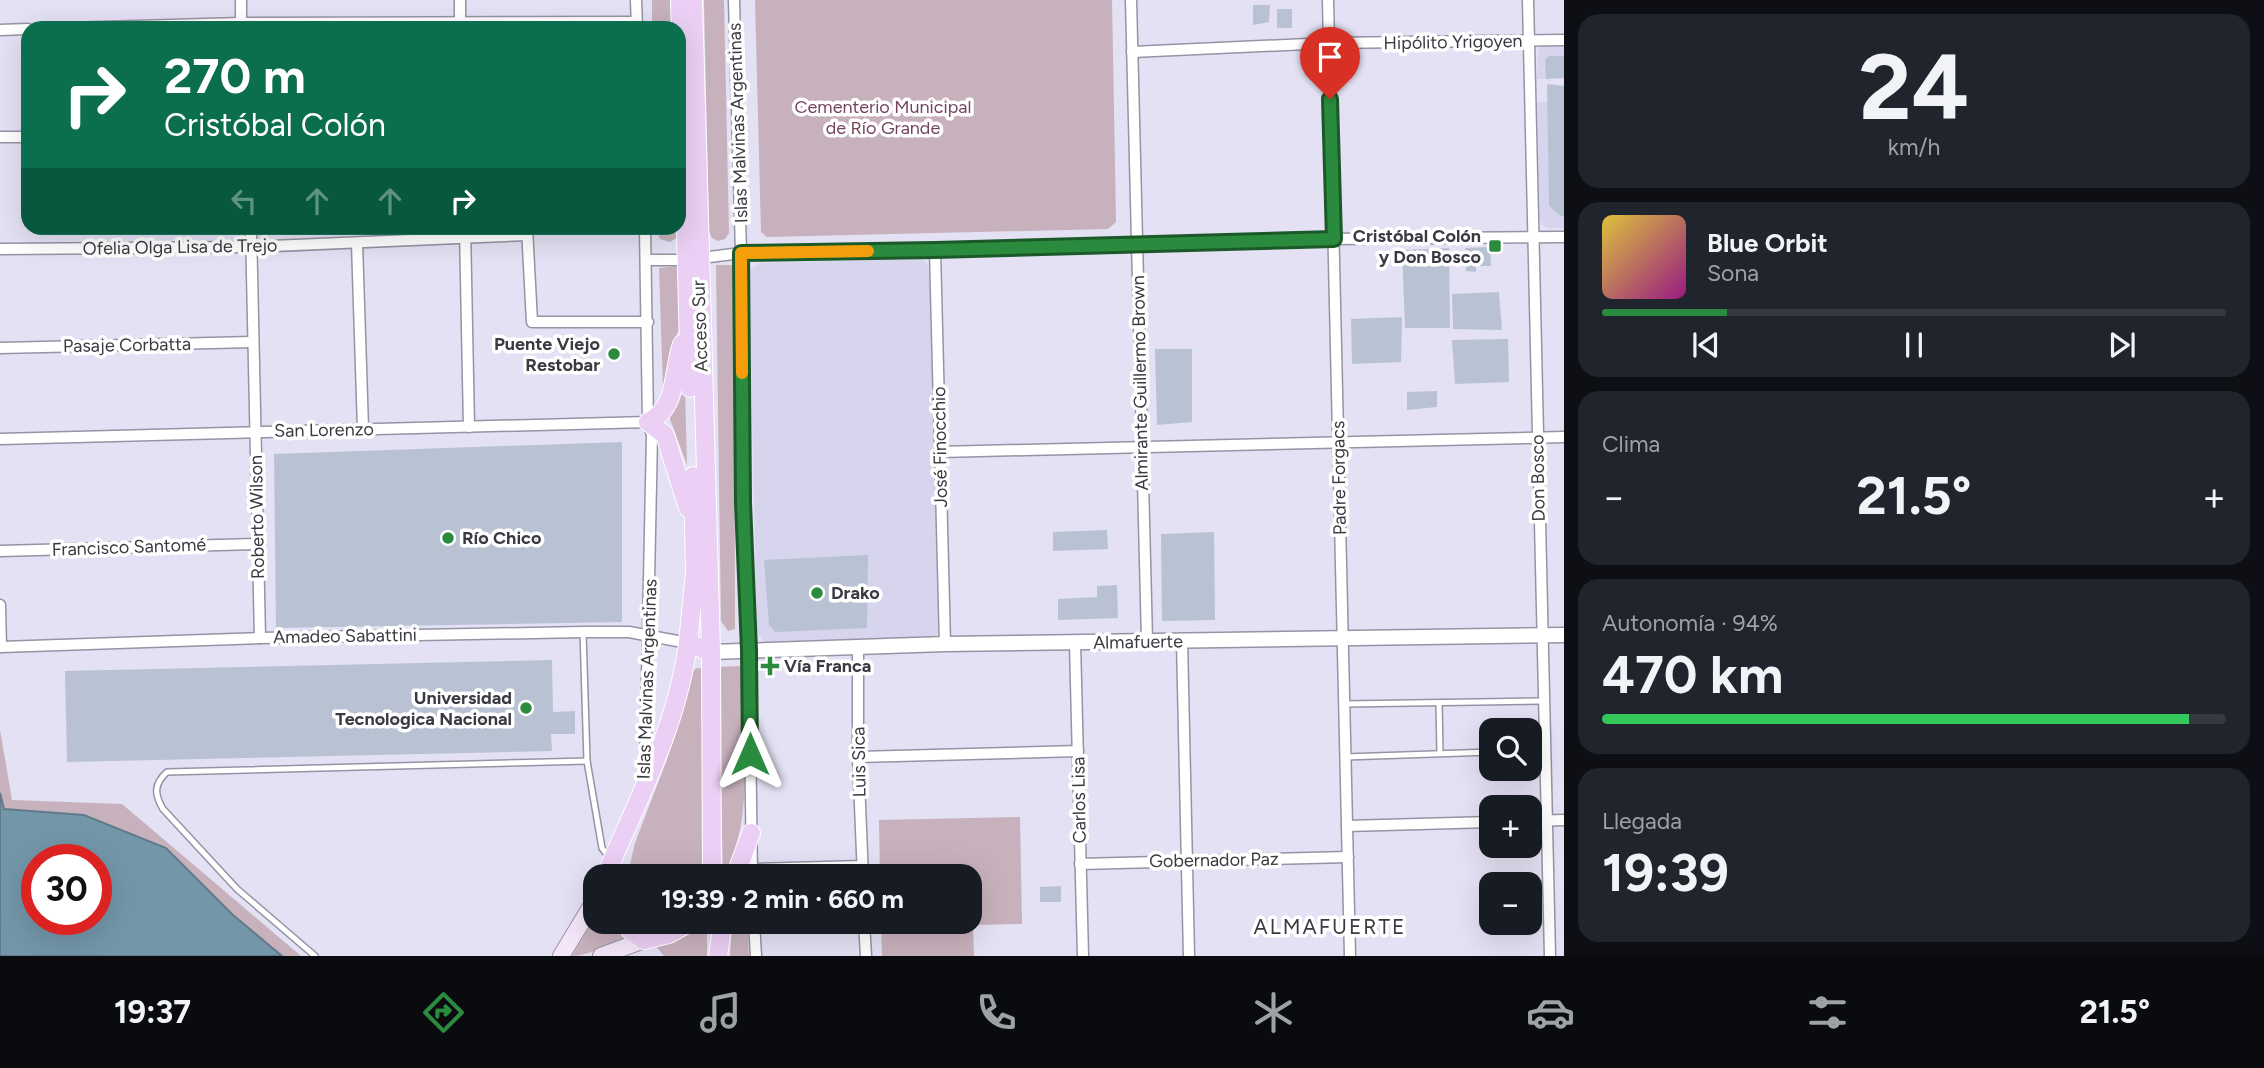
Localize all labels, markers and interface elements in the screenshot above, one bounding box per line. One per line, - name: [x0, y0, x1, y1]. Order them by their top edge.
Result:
- street label: Islas Malvinas Argentinas: [724, 22, 752, 224]
- pin: [1300, 27, 1360, 99]
- street label: Hipólito Yrigoyen: [1383, 30, 1523, 54]
- text: 24: [1859, 33, 1969, 142]
- icon: arrive: [1311, 38, 1349, 76]
- text: 270 m: [164, 46, 306, 105]
- icon: right: [49, 49, 140, 140]
- park label: Cementerio Municipal de Río Grande: [795, 96, 971, 139]
- text: Cristóbal Colón: [164, 106, 386, 144]
- text: km/h: [1888, 133, 1940, 161]
- icon: left: [225, 182, 263, 220]
- icon: ahead: [298, 182, 336, 220]
- icon: ahead: [371, 182, 409, 220]
- icon: right: [444, 182, 482, 220]
- place label: Cristóbal Colón y Don Bosco: [1353, 225, 1481, 268]
- text: Blue Orbit: [1707, 227, 1828, 259]
- street label: Ofelia Olga Lisa de Trejo: [82, 234, 278, 260]
- marker: Cristóbal Colón y Don Bosco: [1487, 238, 1503, 254]
- text: Sona: [1707, 259, 1759, 287]
- street label: Almirante Guillermo Brown: [1127, 275, 1153, 491]
- street label: Acceso Sur: [687, 280, 713, 372]
- icon: previous: [1687, 326, 1725, 364]
- icon: pause: [1895, 326, 1933, 364]
- icon: next: [2103, 326, 2141, 364]
- street label: Pasaje Corbatta: [63, 333, 191, 357]
- place label: Puente Viejo Restobar: [494, 333, 600, 376]
- marker: Puente Viejo Restobar: [606, 346, 622, 362]
- street label: José Finocchio: [928, 386, 952, 508]
- street label: San Lorenzo: [274, 418, 374, 442]
- street label: Padre Forgacs: [1327, 421, 1351, 535]
- text: Clima: [1602, 430, 1660, 458]
- street label: Don Bosco: [1526, 434, 1550, 522]
- street label: Roberto Wilson: [245, 455, 269, 579]
- text: 21.5°: [1857, 465, 1971, 527]
- text: −: [1602, 474, 1626, 520]
- text: +: [2202, 474, 2226, 520]
- place label: Río Chico: [462, 527, 541, 549]
- marker: Río Chico: [440, 530, 456, 546]
- street label: Francisco Santomé: [51, 533, 207, 561]
- street label: Islas Malvinas Argentinas: [633, 578, 661, 780]
- place label: Drako: [831, 582, 880, 604]
- marker: Drako: [809, 585, 825, 601]
- text: Autonomía · 94%: [1602, 609, 1778, 637]
- street label: Amadeo Sabattini: [273, 624, 417, 648]
- street label: Almafuerte: [1093, 630, 1183, 654]
- text: 470 km: [1602, 644, 1783, 706]
- place label: Vía Franca: [784, 655, 871, 677]
- marker: Vía Franca: [762, 658, 778, 674]
- place label: Universidad Tecnologica Nacional: [335, 687, 512, 730]
- marker: Universidad Tecnologica Nacional: [518, 700, 534, 716]
- position arrow: [713, 717, 787, 791]
- map controls: [1479, 718, 1542, 935]
- button: search: [1479, 718, 1542, 781]
- street label: Luis Sica: [847, 727, 871, 797]
- street label: Carlos Lisa: [1067, 757, 1091, 843]
- button: +: [1479, 795, 1542, 858]
- text: Llegada: [1602, 807, 1682, 835]
- text: 19:39: [1602, 842, 1729, 904]
- speed limit sign: 30: [21, 844, 112, 935]
- street label: Gobernador Paz: [1149, 848, 1279, 872]
- button: −: [1479, 872, 1542, 935]
- text: 19:39 · 2 min · 660 m: [661, 883, 904, 915]
- district label: ALMAFUERTE: [1254, 914, 1406, 939]
- icon: directions: [419, 988, 468, 1037]
- icon: music: [696, 988, 745, 1037]
- icon: phone: [972, 988, 1021, 1037]
- icon: climate: [1249, 988, 1298, 1037]
- icon: car: [1526, 988, 1575, 1037]
- icon: filters: [1803, 988, 1852, 1037]
- text: 19:37: [114, 993, 191, 1031]
- text: 21.5°: [2079, 993, 2150, 1031]

